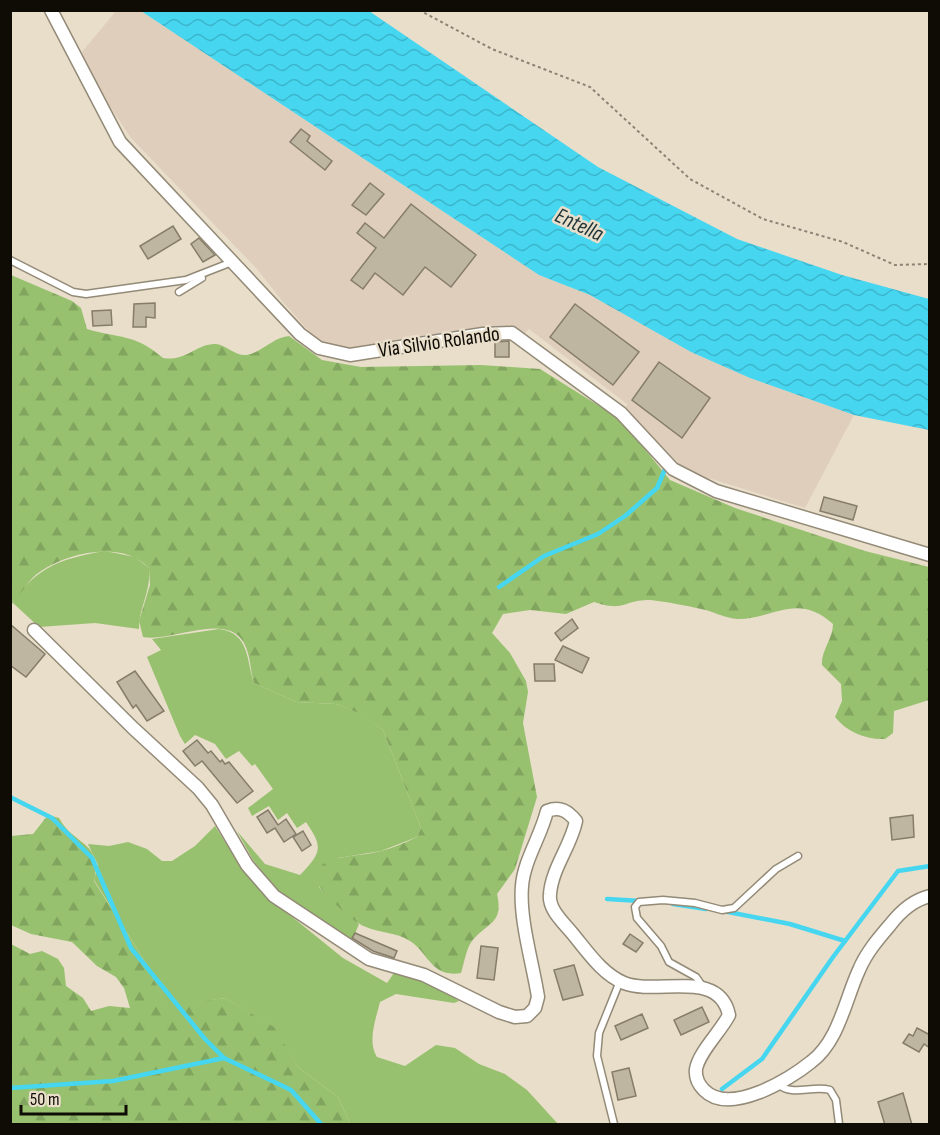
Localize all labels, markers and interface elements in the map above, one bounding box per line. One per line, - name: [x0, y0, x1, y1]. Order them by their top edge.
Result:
- water label: Entella: [551, 202, 607, 248]
- street label: Via Silvio Rolando: [377, 321, 501, 363]
- scale bar: [21, 1078, 126, 1116]
- text: 50 m: [30, 1089, 60, 1110]

